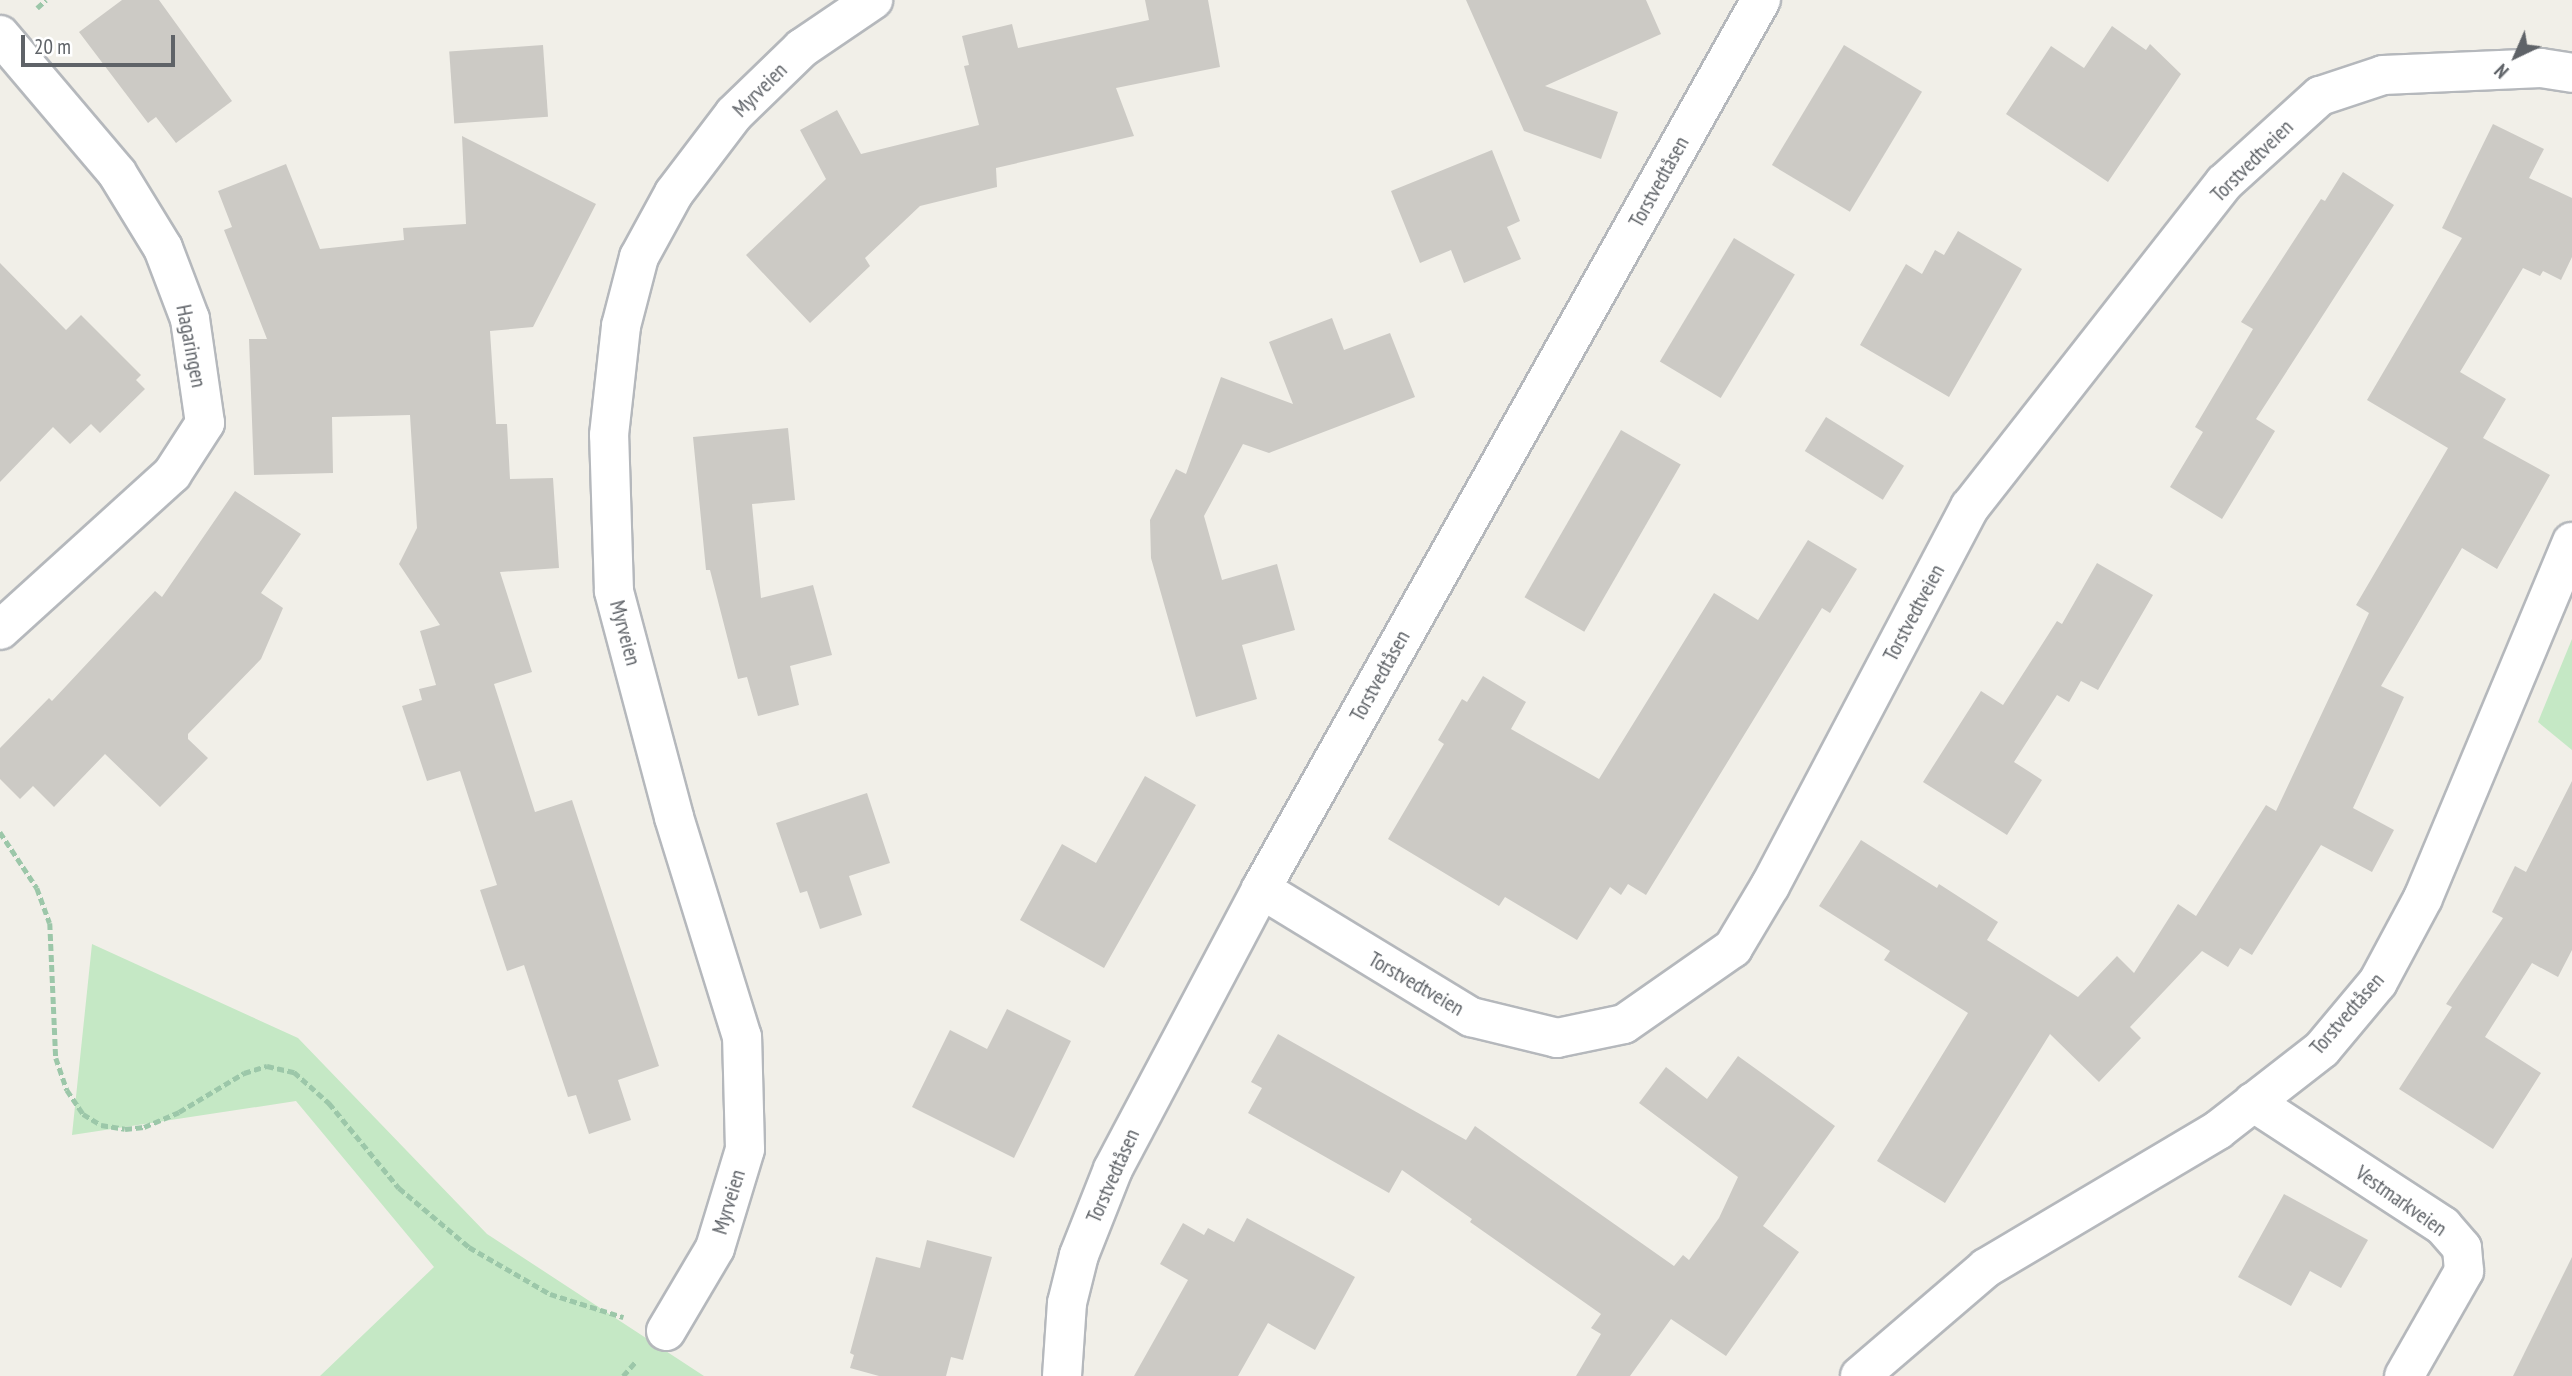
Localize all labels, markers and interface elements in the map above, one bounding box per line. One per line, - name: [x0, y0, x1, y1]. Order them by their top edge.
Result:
- scale bar: [24, 21, 178, 65]
- north arrow: [2481, 21, 2551, 91]
- text: 20 m: [34, 33, 71, 60]
- street label: Myrveien: [728, 58, 792, 122]
- text: N: [2489, 59, 2513, 83]
- street label: Torstvedtveien: [2206, 115, 2298, 207]
- street label: Torstvedtåsen: [1624, 132, 1694, 232]
- street label: Hagaringen: [171, 303, 211, 389]
- street label: Torstvedtveien: [1878, 560, 1950, 666]
- street label: Myrveien: [604, 598, 646, 668]
- street label: Torstvedtåsen: [1345, 626, 1415, 726]
- street label: Torstvedtveien: [1364, 947, 1468, 1021]
- street label: Torstvedtåsen: [2305, 968, 2389, 1060]
- street label: Torstvedtåsen: [1081, 1125, 1145, 1227]
- street label: Vestmarkveien: [2351, 1160, 2451, 1242]
- street label: Myrveien: [707, 1167, 751, 1237]

